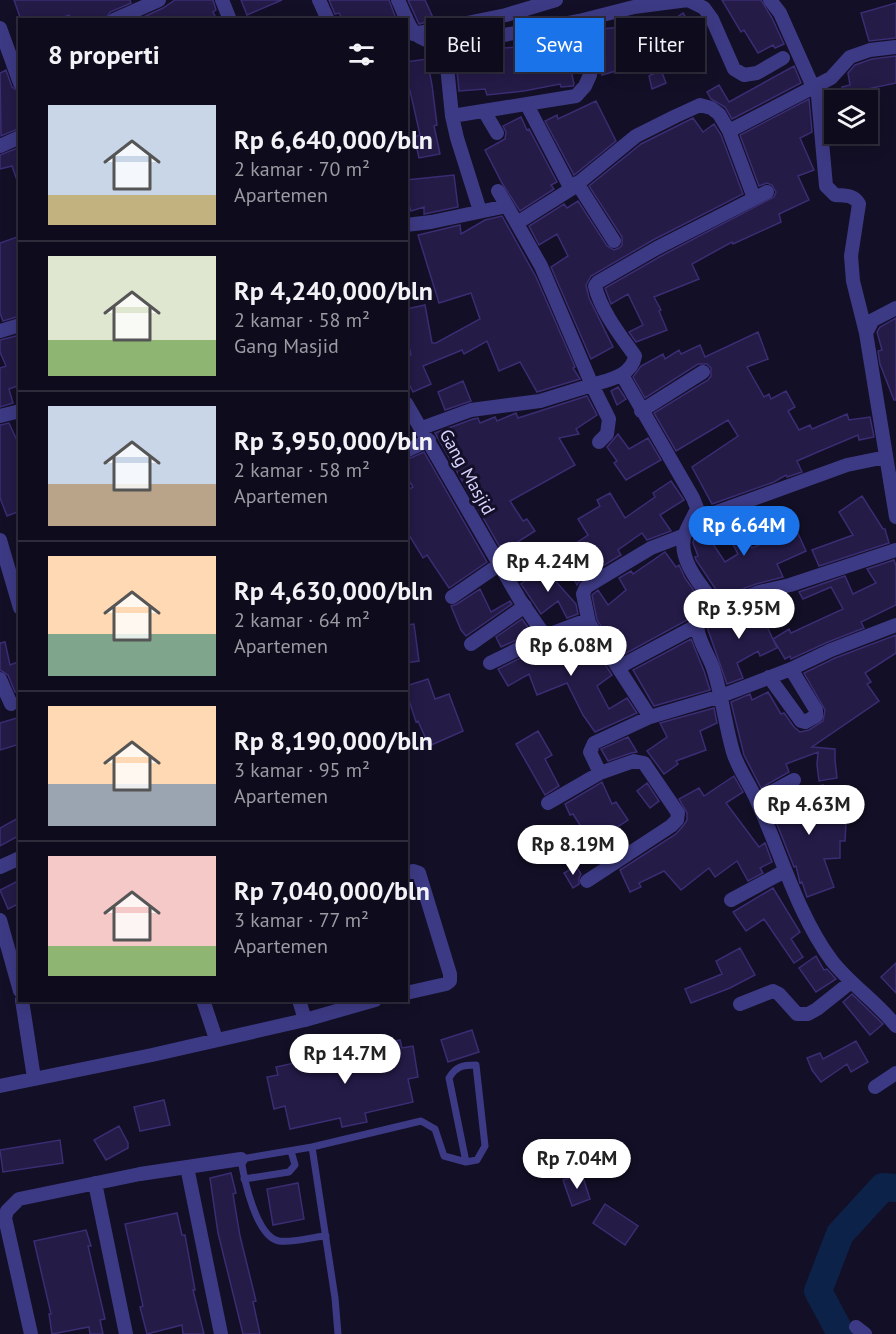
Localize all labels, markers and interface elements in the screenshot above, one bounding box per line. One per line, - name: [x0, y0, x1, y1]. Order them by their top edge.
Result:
- chip: Beli: [426, 18, 503, 72]
- chip: Sewa: [515, 18, 604, 72]
- chip: Filter: [616, 18, 705, 72]
- text: 8 properti: [48, 38, 160, 71]
- icon: filters: [345, 38, 378, 71]
- map controls: [824, 90, 878, 144]
- button: layers: [824, 90, 878, 144]
- text: Rp 6,640,000/bln: [234, 123, 433, 156]
- icon: home: [96, 129, 168, 201]
- text: 2 kamar · 70 m²: [234, 156, 370, 182]
- text: Apartemen: [234, 182, 328, 208]
- text: Rp 4,240,000/bln: [234, 274, 433, 307]
- icon: home: [96, 280, 168, 352]
- text: 2 kamar · 58 m²: [234, 307, 370, 333]
- text: Gang Masjid: [234, 333, 339, 359]
- text: Rp 3,950,000/bln: [234, 424, 433, 457]
- street label: Gang Masjid: [435, 425, 500, 519]
- icon: home: [96, 430, 168, 502]
- text: 2 kamar · 58 m²: [234, 457, 370, 483]
- text: Apartemen: [234, 483, 328, 509]
- pin: Rp 6.64M: [682, 506, 806, 557]
- text: Rp 6.64M: [703, 512, 785, 538]
- pin: Rp 4.24M: [486, 542, 610, 593]
- text: Rp 4.24M: [507, 548, 589, 574]
- text: Rp 4,630,000/bln: [234, 574, 433, 607]
- icon: home: [96, 580, 168, 652]
- pin: Rp 3.95M: [677, 589, 801, 640]
- text: Rp 3.95M: [698, 595, 780, 621]
- text: 2 kamar · 64 m²: [234, 607, 370, 633]
- pin: Rp 6.08M: [509, 626, 633, 677]
- text: Rp 6.08M: [530, 632, 612, 658]
- text: Apartemen: [234, 633, 328, 659]
- text: Rp 8,190,000/bln: [234, 724, 433, 757]
- icon: home: [96, 730, 168, 802]
- text: 3 kamar · 95 m²: [234, 757, 370, 783]
- text: Apartemen: [234, 783, 328, 809]
- pin: Rp 4.63M: [747, 785, 871, 836]
- text: Rp 4.63M: [768, 791, 850, 817]
- pin: Rp 8.19M: [511, 825, 635, 876]
- text: Rp 8.19M: [532, 831, 614, 857]
- text: Rp 7,040,000/bln: [234, 874, 430, 907]
- icon: home: [96, 880, 168, 952]
- text: 3 kamar · 77 m²: [234, 907, 369, 933]
- text: Apartemen: [234, 933, 328, 959]
- pin: Rp 14.7M: [283, 1034, 407, 1085]
- text: Rp 14.7M: [304, 1040, 386, 1066]
- pin: Rp 7.04M: [515, 1139, 639, 1190]
- text: Rp 7.04M: [537, 1145, 617, 1171]

